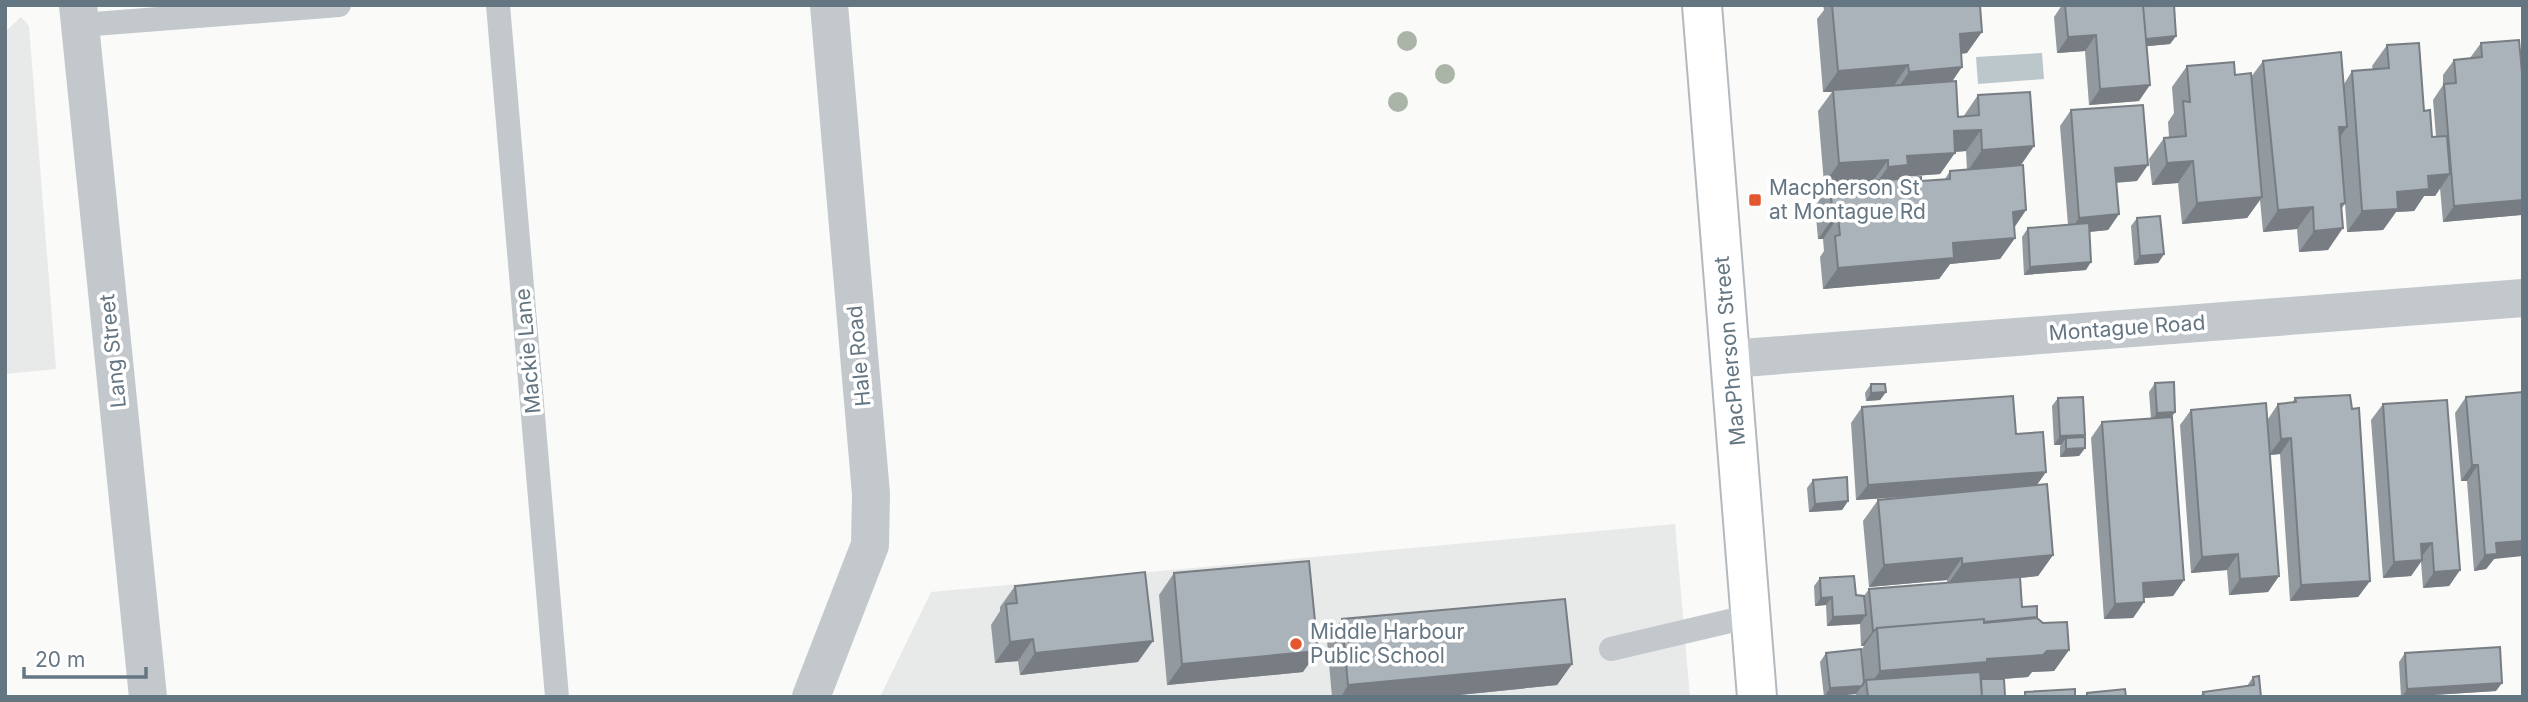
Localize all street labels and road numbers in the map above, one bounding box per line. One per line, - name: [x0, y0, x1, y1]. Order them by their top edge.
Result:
- street label: MacPherson Street: [1709, 255, 1750, 447]
- street label: Mackie Lane: [510, 287, 545, 415]
- street label: Lang Street: [94, 293, 131, 409]
- street label: Hale Road: [842, 304, 875, 408]
- street label: Montague Road: [2048, 310, 2206, 345]

